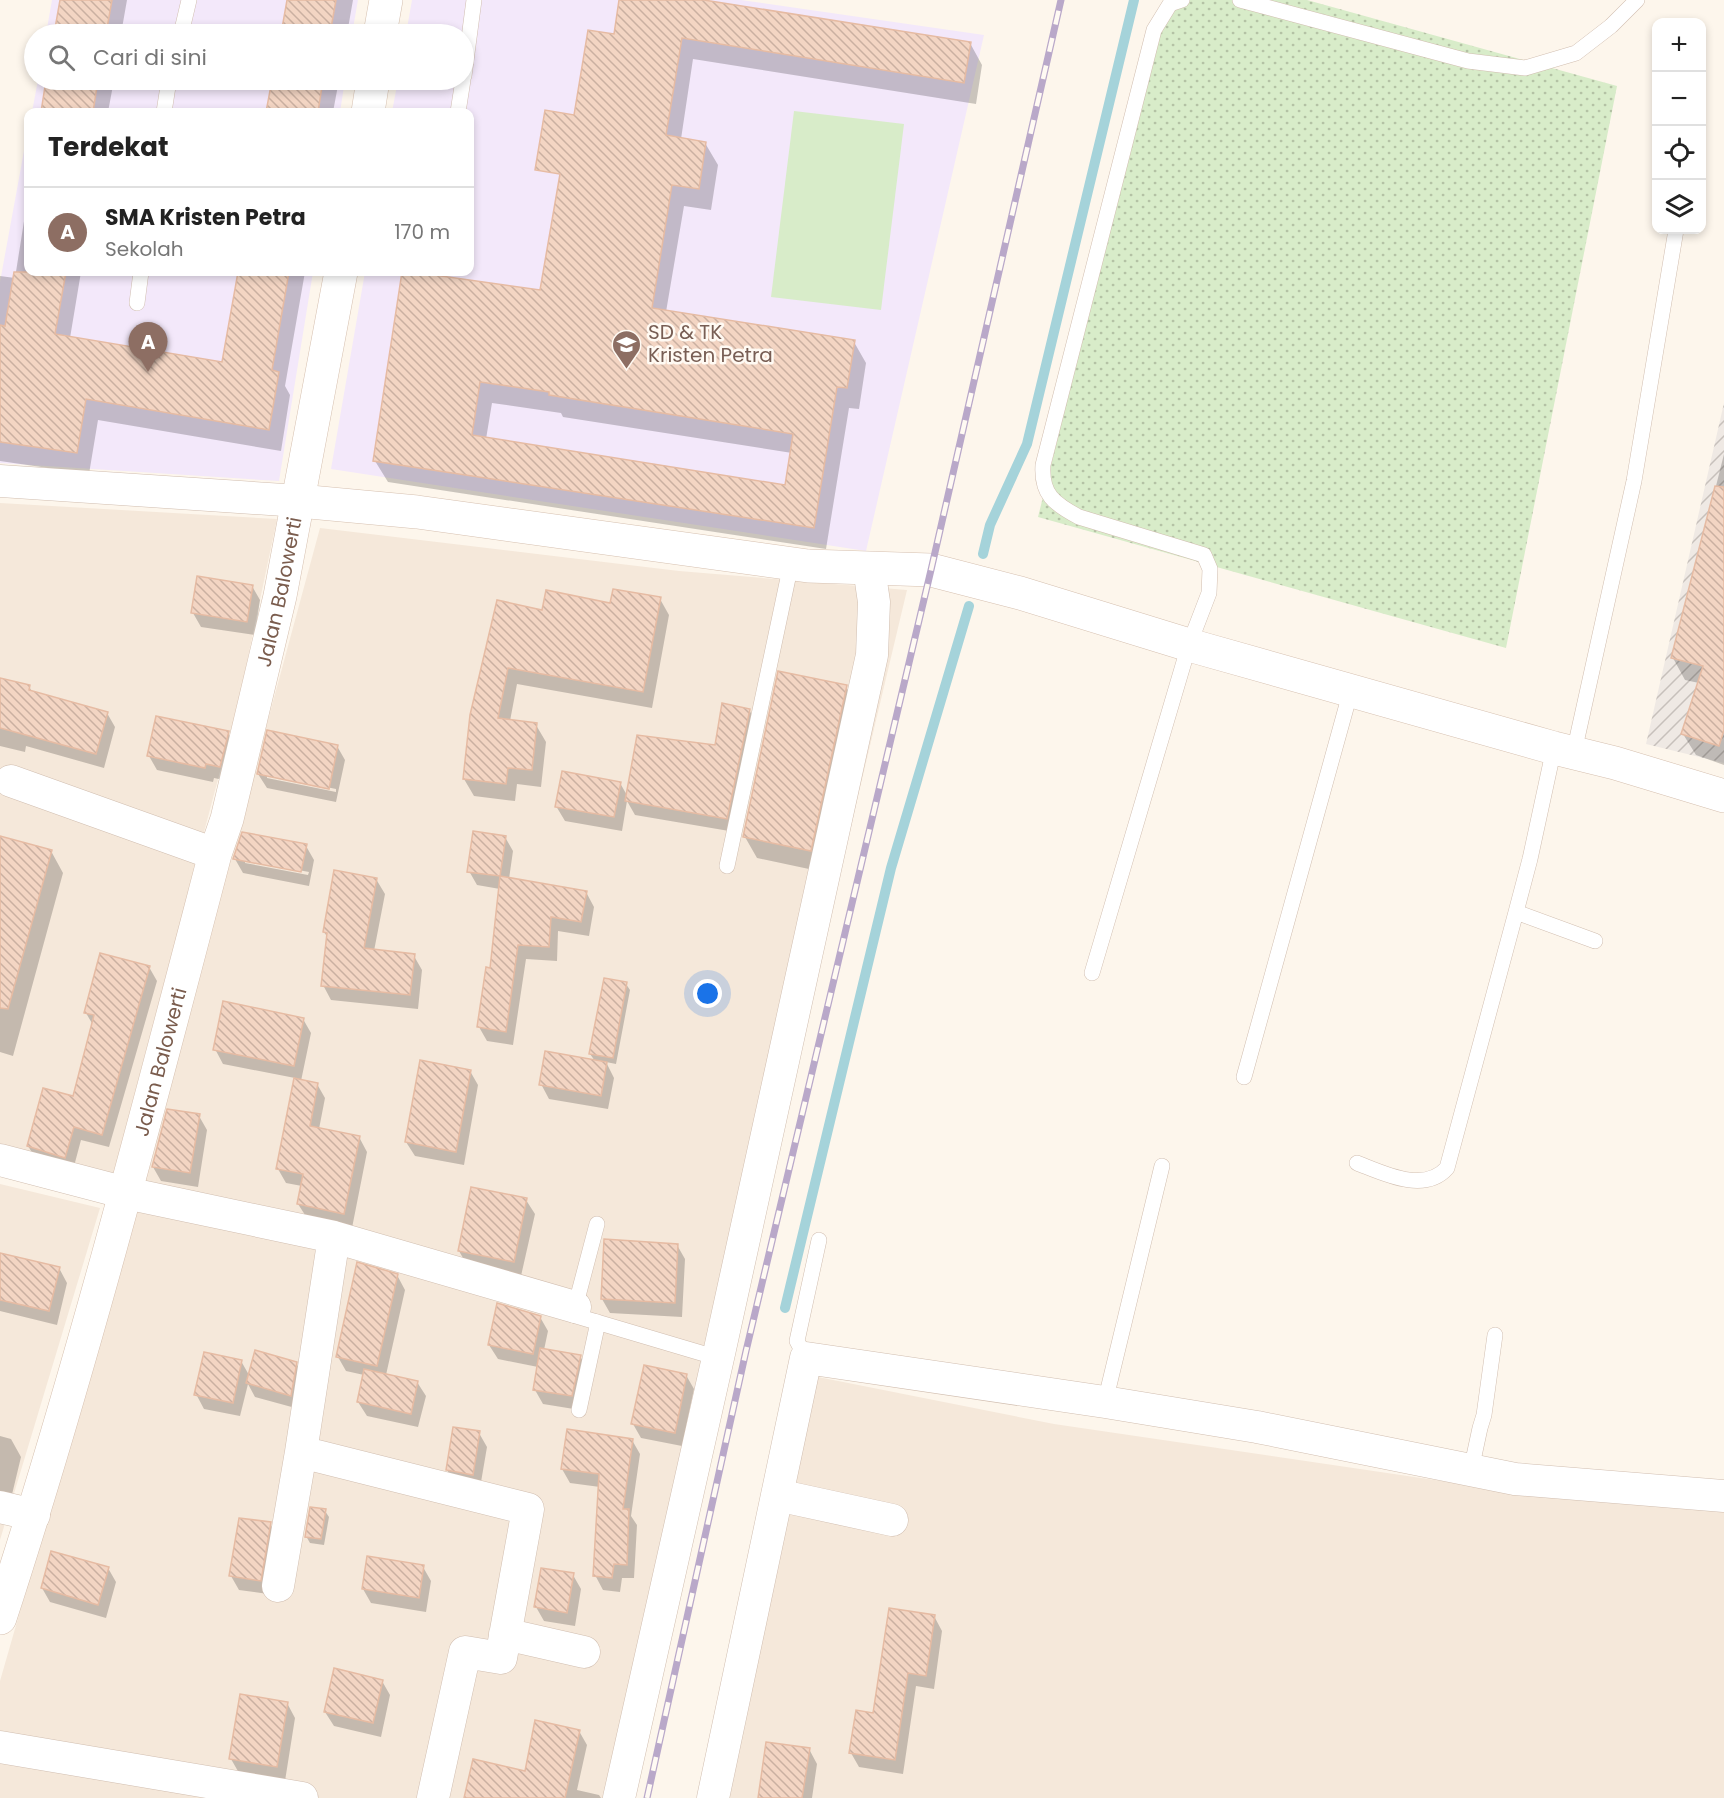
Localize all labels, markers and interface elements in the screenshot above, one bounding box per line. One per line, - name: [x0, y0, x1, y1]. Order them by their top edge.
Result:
- map controls: [1652, 18, 1706, 234]
- button: +: [1652, 18, 1706, 72]
- search box: [24, 24, 474, 90]
- icon: search: [45, 41, 78, 74]
- text: Cari di sini: [93, 42, 207, 73]
- button: −: [1652, 72, 1706, 126]
- button: locate: [1652, 126, 1706, 180]
- text: Terdekat: [48, 129, 168, 165]
- button: layers: [1652, 180, 1706, 234]
- text: SMA Kristen Petra: [105, 202, 306, 233]
- text: A: [60, 218, 75, 246]
- text: 170 m: [394, 218, 450, 246]
- text: Sekolah: [105, 235, 183, 263]
- place label: SD & TK Kristen Petra: [648, 318, 773, 369]
- pin: A: [128, 322, 168, 372]
- school or university icon: SD & TK Kristen Petra: [611, 328, 643, 370]
- street label: Jalan Balowerti: [250, 514, 309, 670]
- your location: [693, 979, 722, 1008]
- street label: Jalan Balowerti: [127, 984, 193, 1139]

